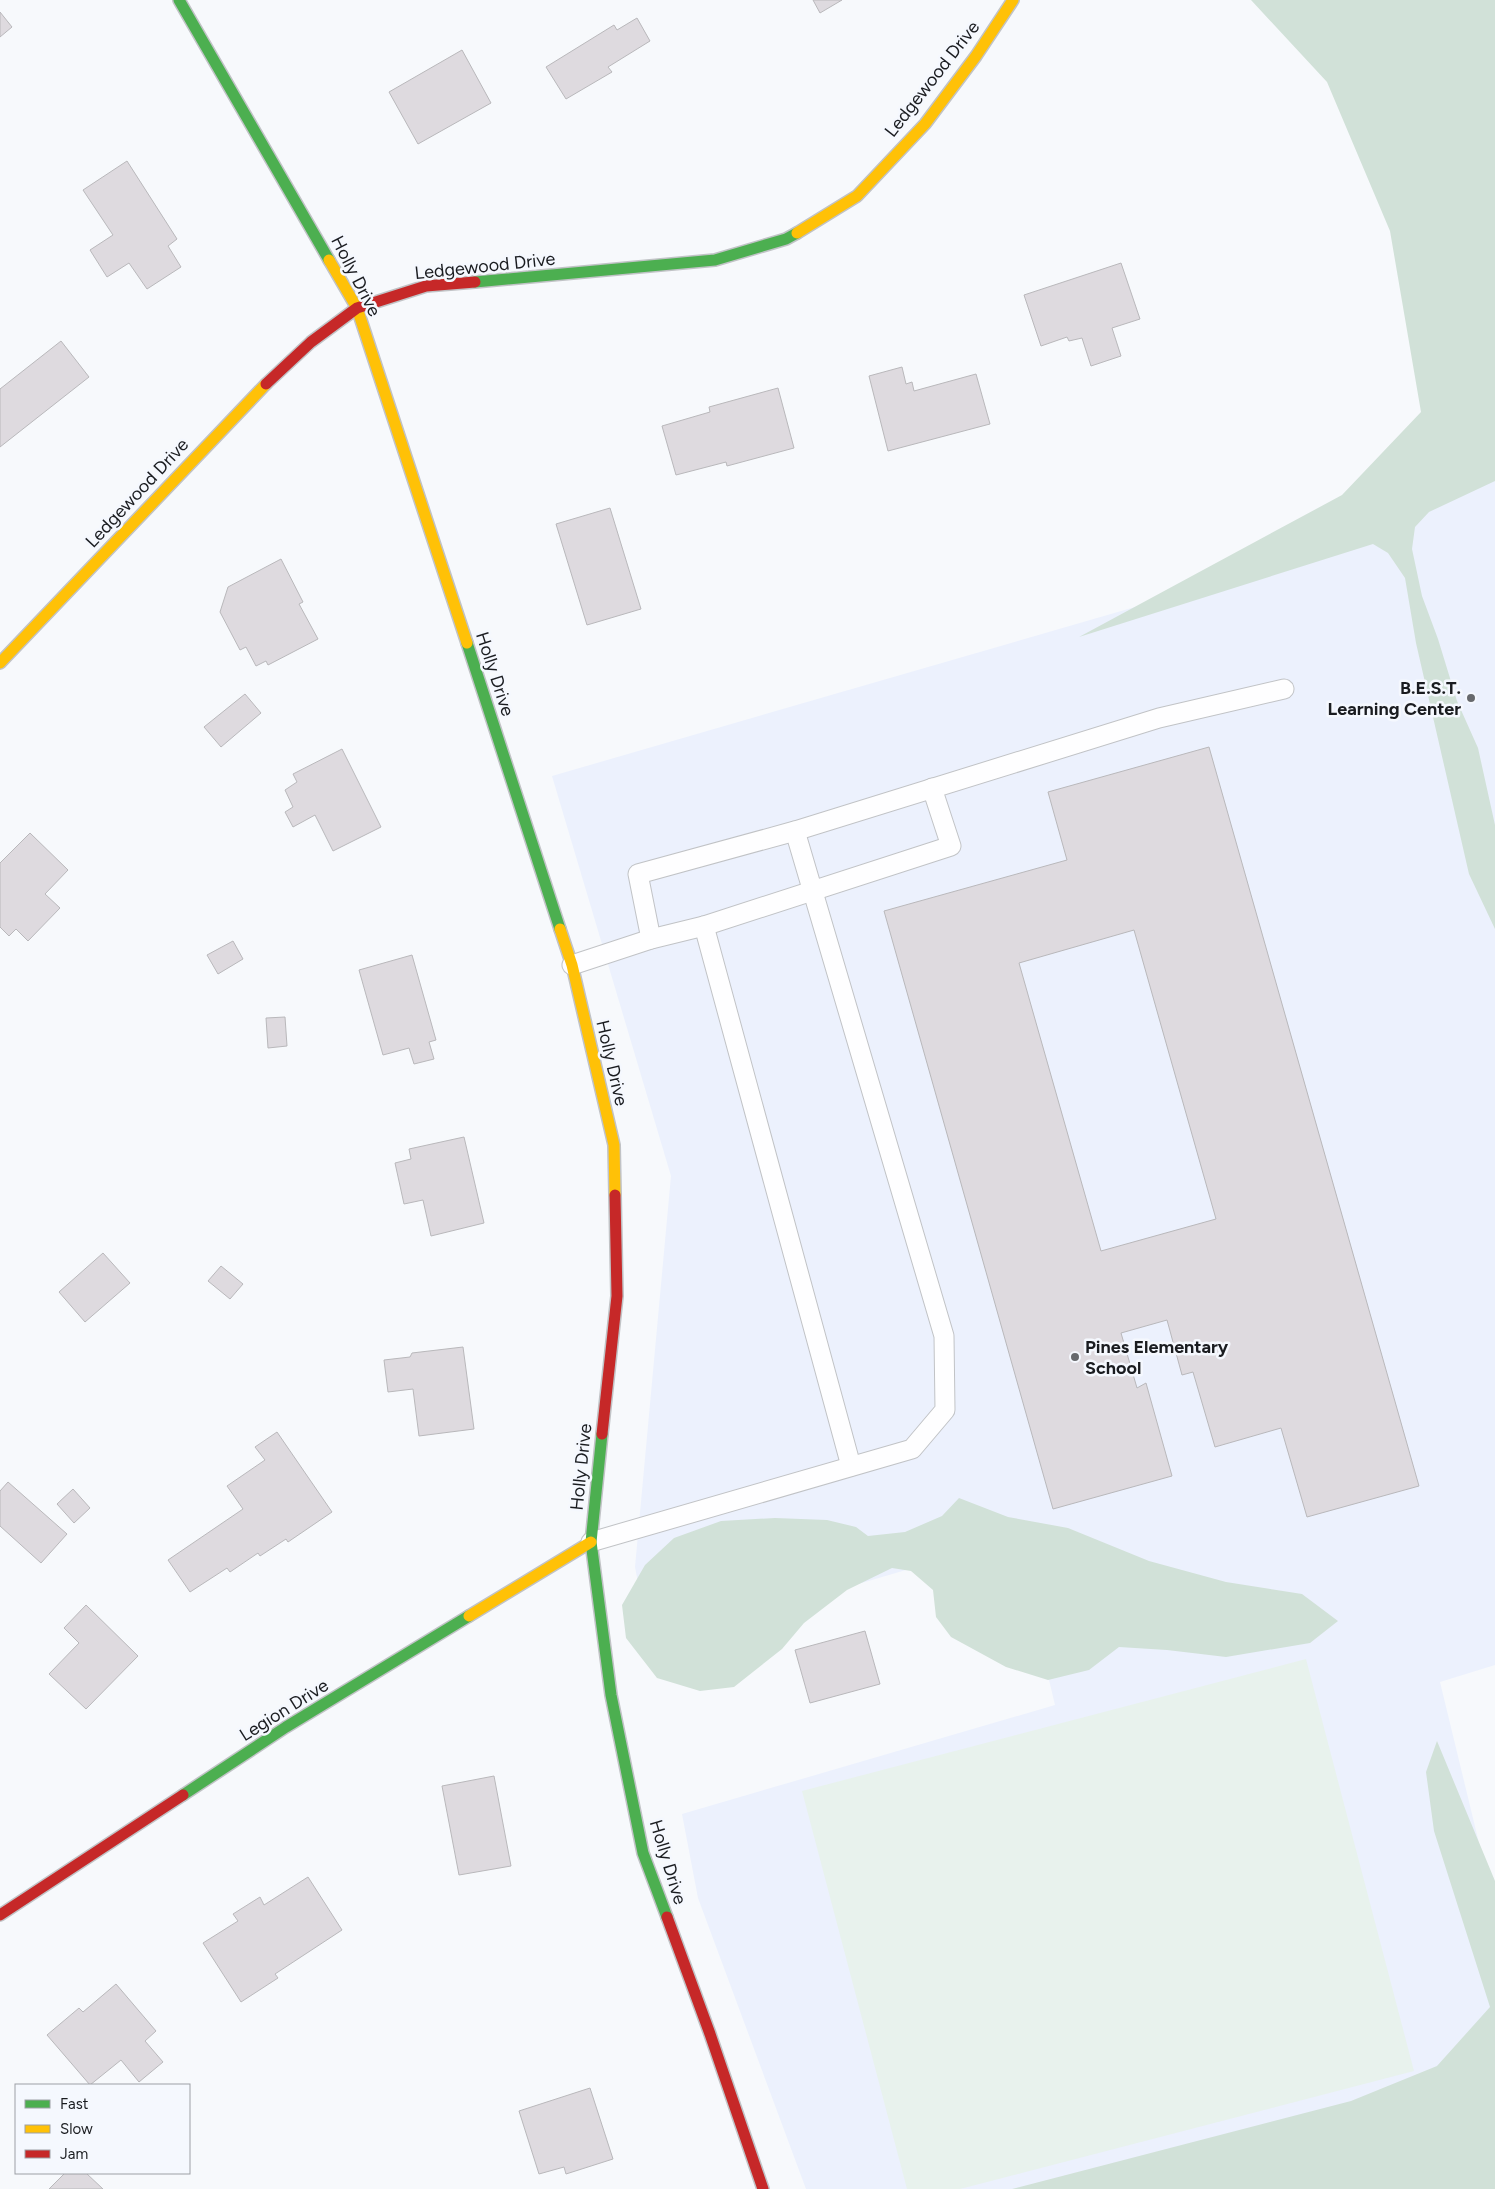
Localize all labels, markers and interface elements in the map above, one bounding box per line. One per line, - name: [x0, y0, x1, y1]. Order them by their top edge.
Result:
- street label: Ledgewood Drive: [880, 16, 984, 141]
- street label: Holly Drive: [326, 232, 386, 320]
- street label: Ledgewood Drive: [414, 248, 557, 284]
- street label: Ledgewood Drive: [81, 434, 193, 552]
- street label: Holly Drive: [471, 629, 519, 719]
- place label: B.E.S.T. Learning Center: [1328, 677, 1461, 720]
- marker: B.E.S.T. Learning Center: [1465, 692, 1477, 704]
- street label: Holly Drive: [591, 1018, 633, 1108]
- place label: Pines Elementary School: [1085, 1336, 1229, 1379]
- marker: Pines Elementary School: [1069, 1351, 1081, 1363]
- street label: Holly Drive: [565, 1422, 597, 1512]
- street label: Legion Drive: [236, 1674, 333, 1746]
- street label: Holly Drive: [645, 1817, 691, 1907]
- legend: [15, 2084, 190, 2174]
- text: Fast: [60, 2095, 89, 2113]
- text: Slow: [60, 2120, 93, 2138]
- text: Jam: [60, 2145, 88, 2163]

